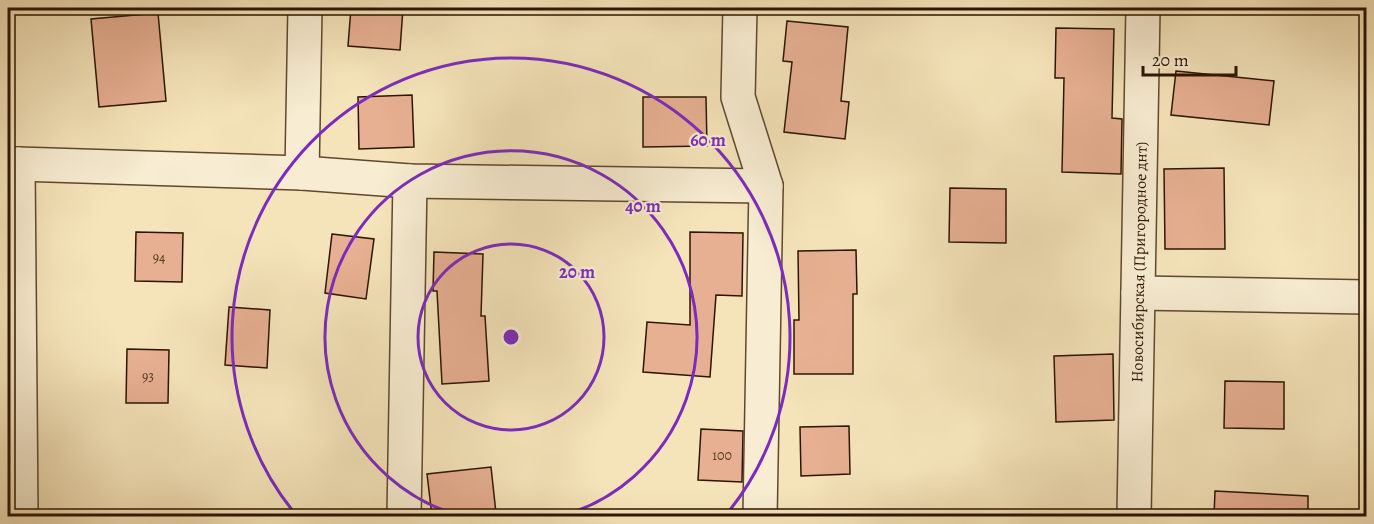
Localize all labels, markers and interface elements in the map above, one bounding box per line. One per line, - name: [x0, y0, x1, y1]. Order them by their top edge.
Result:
- scale bar: [1143, 39, 1236, 77]
- text: 20 m: [1152, 48, 1189, 72]
- text: 60 m: [690, 128, 726, 152]
- street label: Новосибирская (Пригородное днт): [1126, 142, 1153, 383]
- text: 40 m: [625, 194, 661, 218]
- house number: 94: [153, 248, 165, 267]
- text: 20 m: [559, 260, 595, 284]
- centre of rings: [501, 327, 521, 347]
- house number: 93: [142, 367, 154, 386]
- house number: 100: [712, 446, 732, 465]

